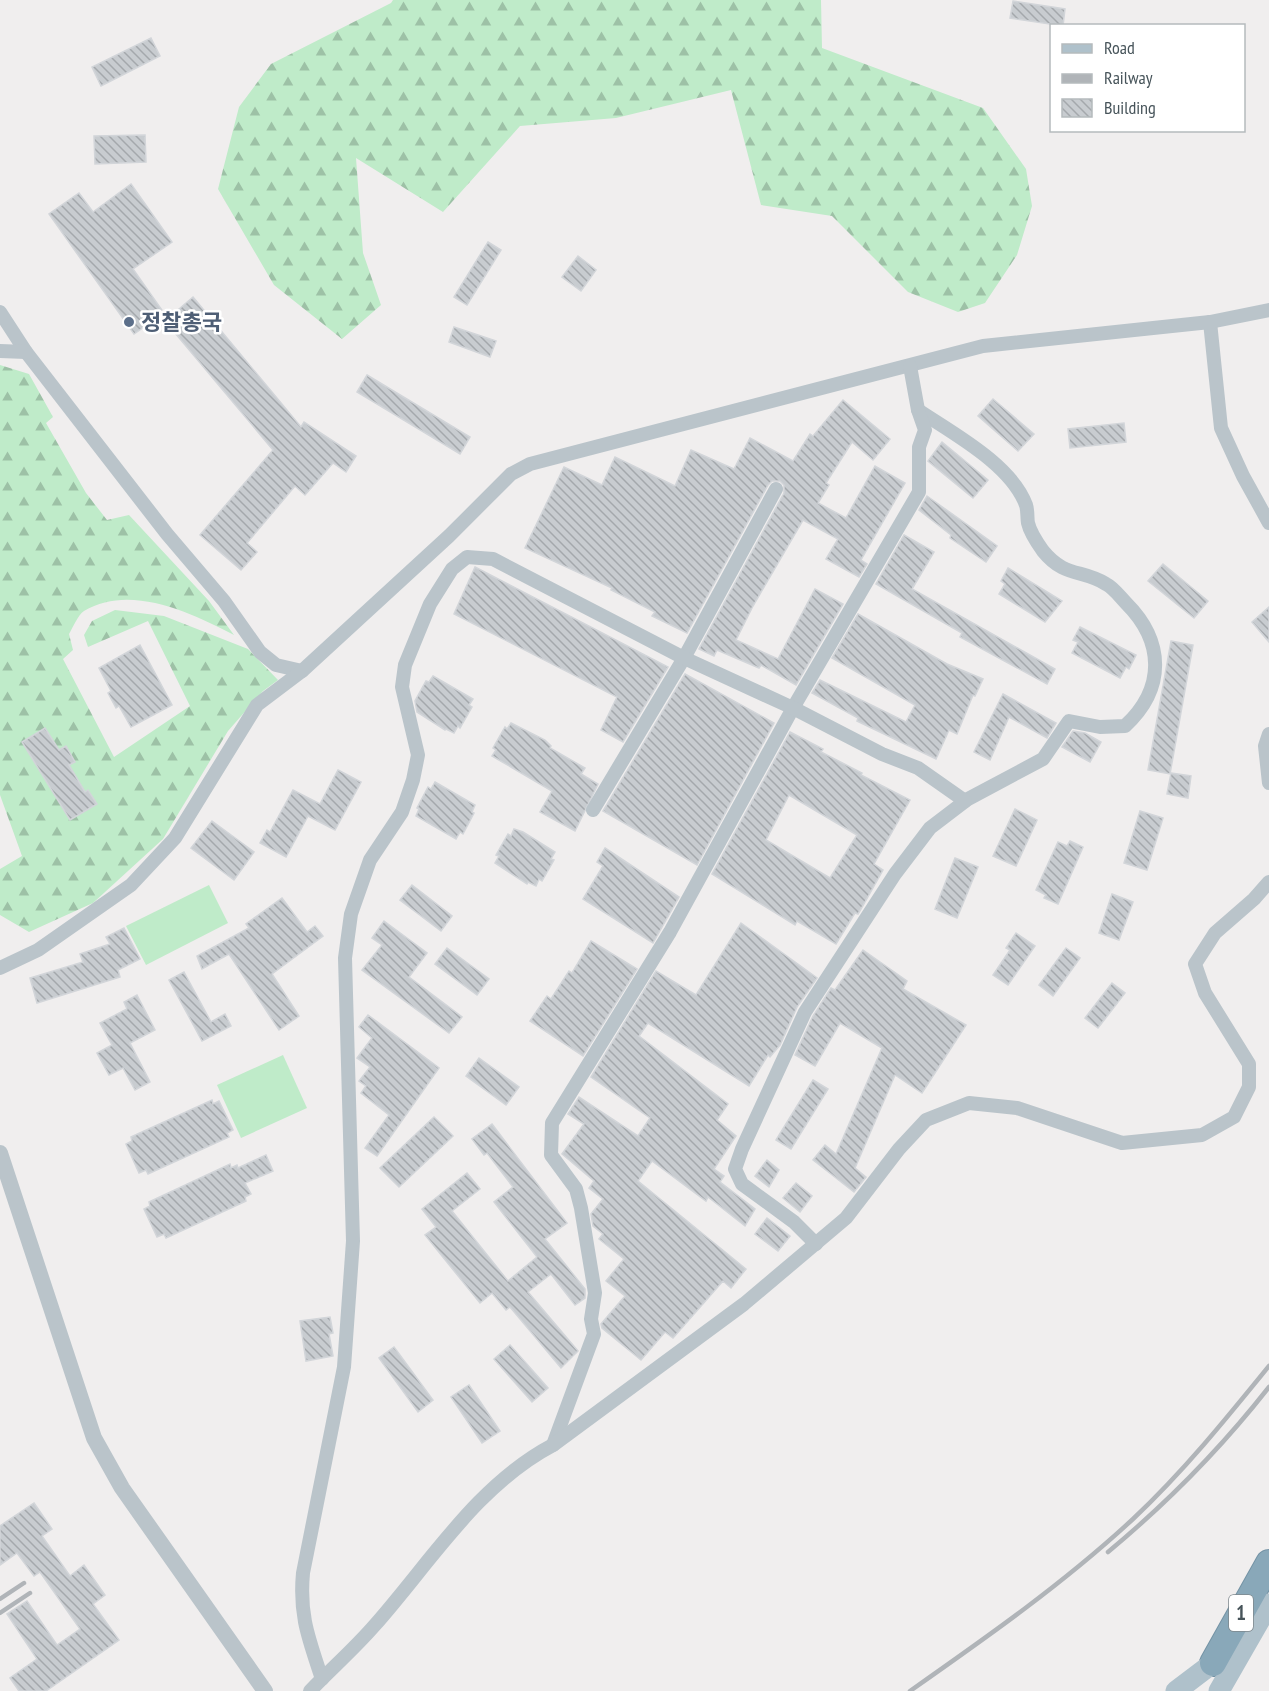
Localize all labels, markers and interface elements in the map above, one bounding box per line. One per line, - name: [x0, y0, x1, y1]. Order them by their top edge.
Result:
- legend: [1050, 24, 1245, 132]
- text: Road: [1104, 36, 1135, 59]
- text: Railway: [1104, 66, 1153, 89]
- text: Building: [1104, 96, 1156, 119]
- place label: 정찰총국: [141, 308, 222, 336]
- marker: 정찰총국: [122, 315, 136, 329]
- road number: 1: [1229, 1595, 1253, 1631]

